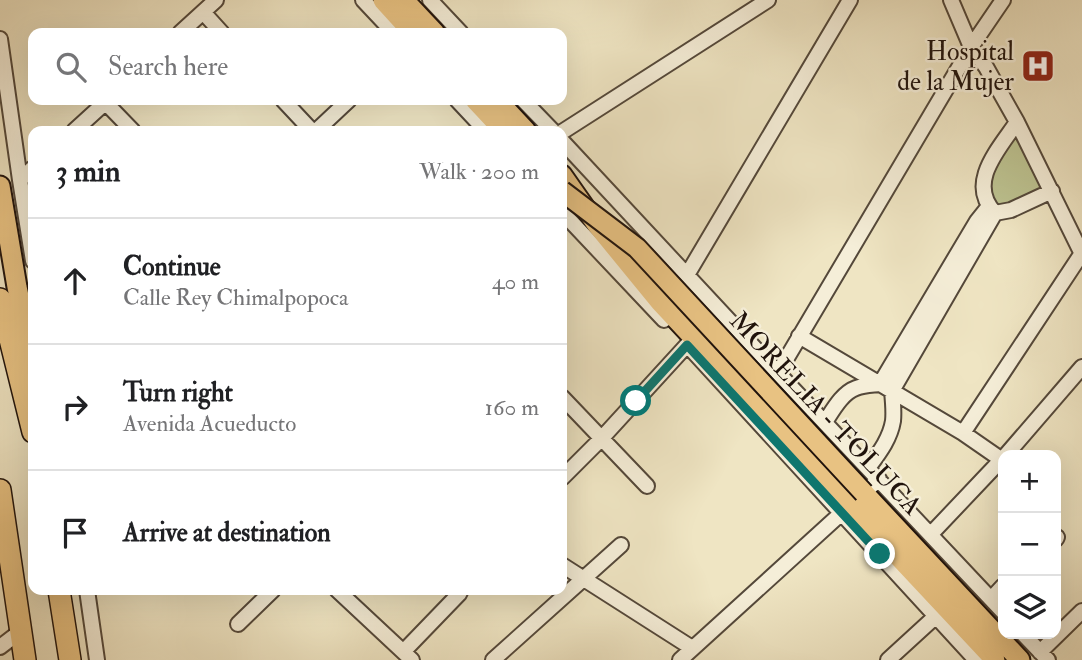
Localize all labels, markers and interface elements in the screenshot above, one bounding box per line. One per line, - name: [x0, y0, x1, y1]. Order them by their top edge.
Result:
- search box: [28, 28, 567, 105]
- place label: Hospital de la Mujer: [897, 36, 1014, 98]
- hospital icon: Hospital de la Mujer: [1019, 47, 1057, 85]
- icon: search: [52, 48, 90, 86]
- text: Search here: [108, 51, 228, 83]
- text: 3 min: [56, 153, 121, 190]
- text: Walk · 200 m: [419, 157, 539, 186]
- text: Continue: [123, 251, 221, 283]
- icon: ahead: [56, 262, 94, 300]
- text: 40 m: [492, 267, 539, 296]
- text: Calle Rey Chimalpopoca: [123, 283, 349, 312]
- street label: MORELIA - TOLUCA: [723, 305, 928, 523]
- text: Turn right: [123, 377, 233, 409]
- route start: [620, 385, 651, 416]
- icon: right: [56, 388, 94, 426]
- text: 160 m: [485, 393, 539, 422]
- text: Avenida Acueducto: [123, 409, 296, 438]
- map controls: [998, 450, 1061, 639]
- button: +: [998, 450, 1061, 513]
- button: −: [998, 513, 1061, 576]
- icon: arrive: [56, 514, 94, 552]
- text: Arrive at destination: [123, 517, 331, 549]
- route end: [864, 538, 895, 569]
- button: layers: [998, 576, 1061, 639]

